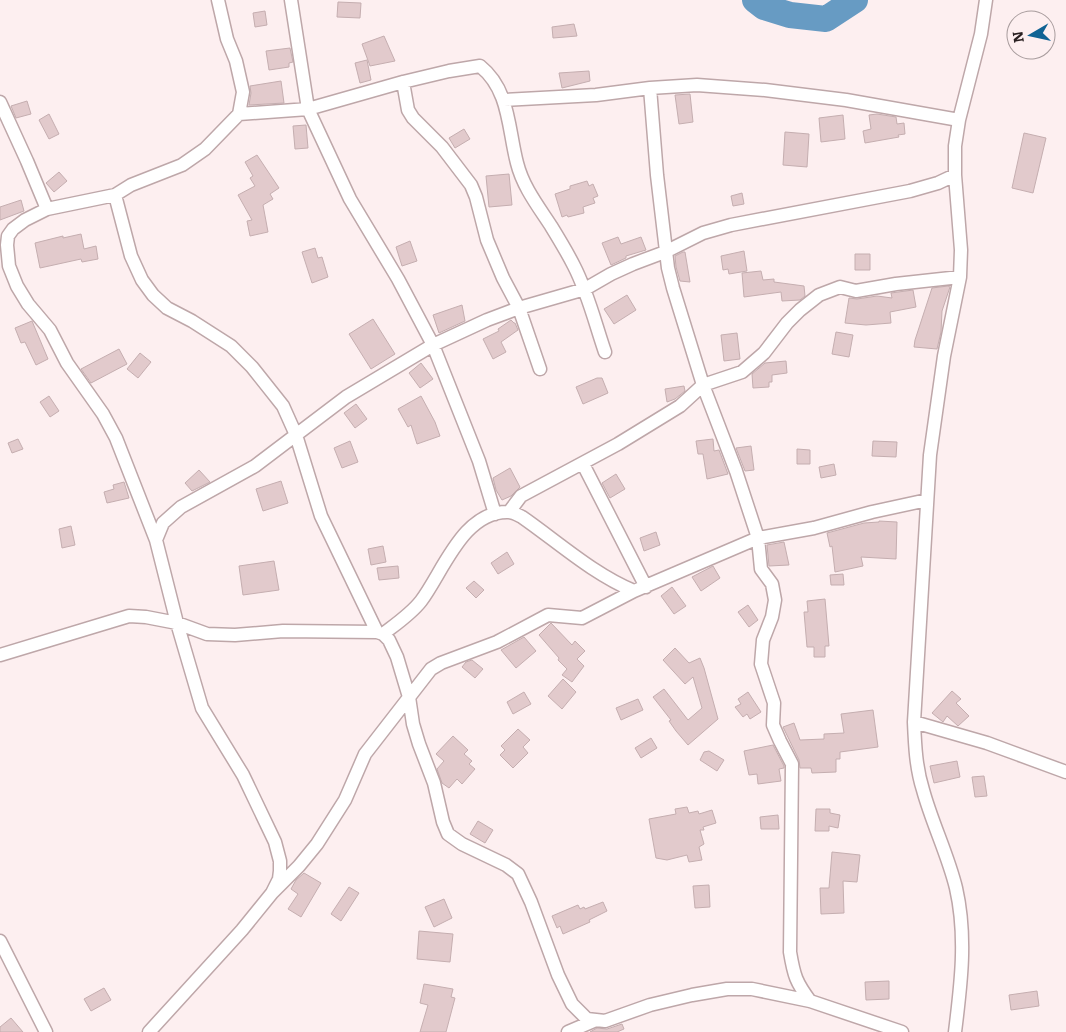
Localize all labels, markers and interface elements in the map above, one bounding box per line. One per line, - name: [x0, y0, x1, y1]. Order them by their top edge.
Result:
- north arrow: [1006, 10, 1056, 60]
- text: N: [1006, 30, 1028, 45]

